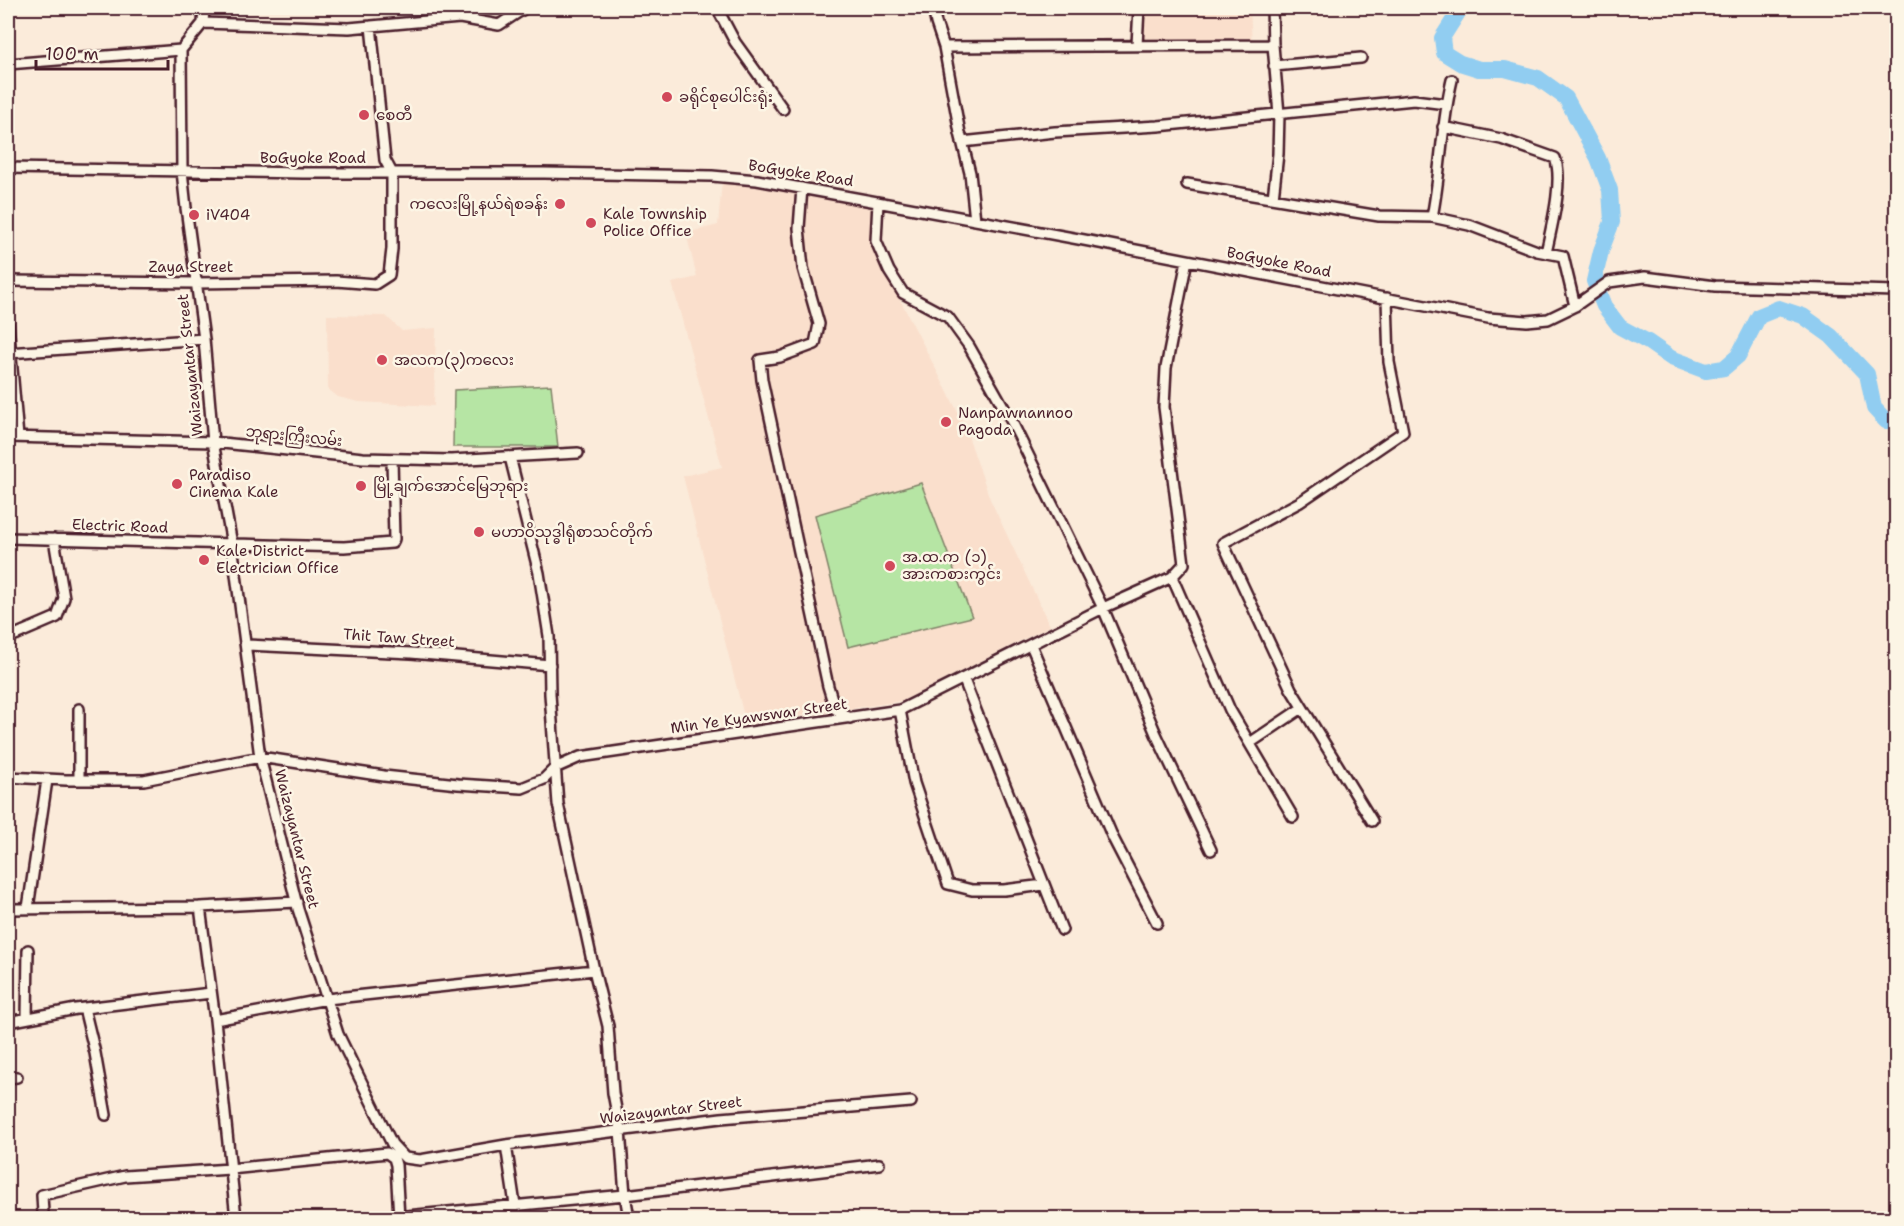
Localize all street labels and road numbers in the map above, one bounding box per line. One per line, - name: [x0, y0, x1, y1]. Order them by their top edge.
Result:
- street label: BoGyoke Road: [260, 148, 366, 168]
- street label: BoGyoke Road: [747, 155, 855, 191]
- street label: BoGyoke Road: [1225, 242, 1333, 282]
- street label: Zaya Street: [149, 257, 233, 277]
- street label: Waizayantar Street: [173, 293, 207, 437]
- street label: ဘုရားကြီးလမ်း: [245, 421, 343, 453]
- street label: Electric Road: [72, 514, 169, 538]
- street label: Thit Taw Street: [342, 624, 456, 652]
- street label: Min Ye Kyawswar Street: [669, 694, 849, 738]
- street label: Waizayantar Street: [270, 767, 324, 911]
- street label: Waizayantar Street: [599, 1091, 743, 1129]

